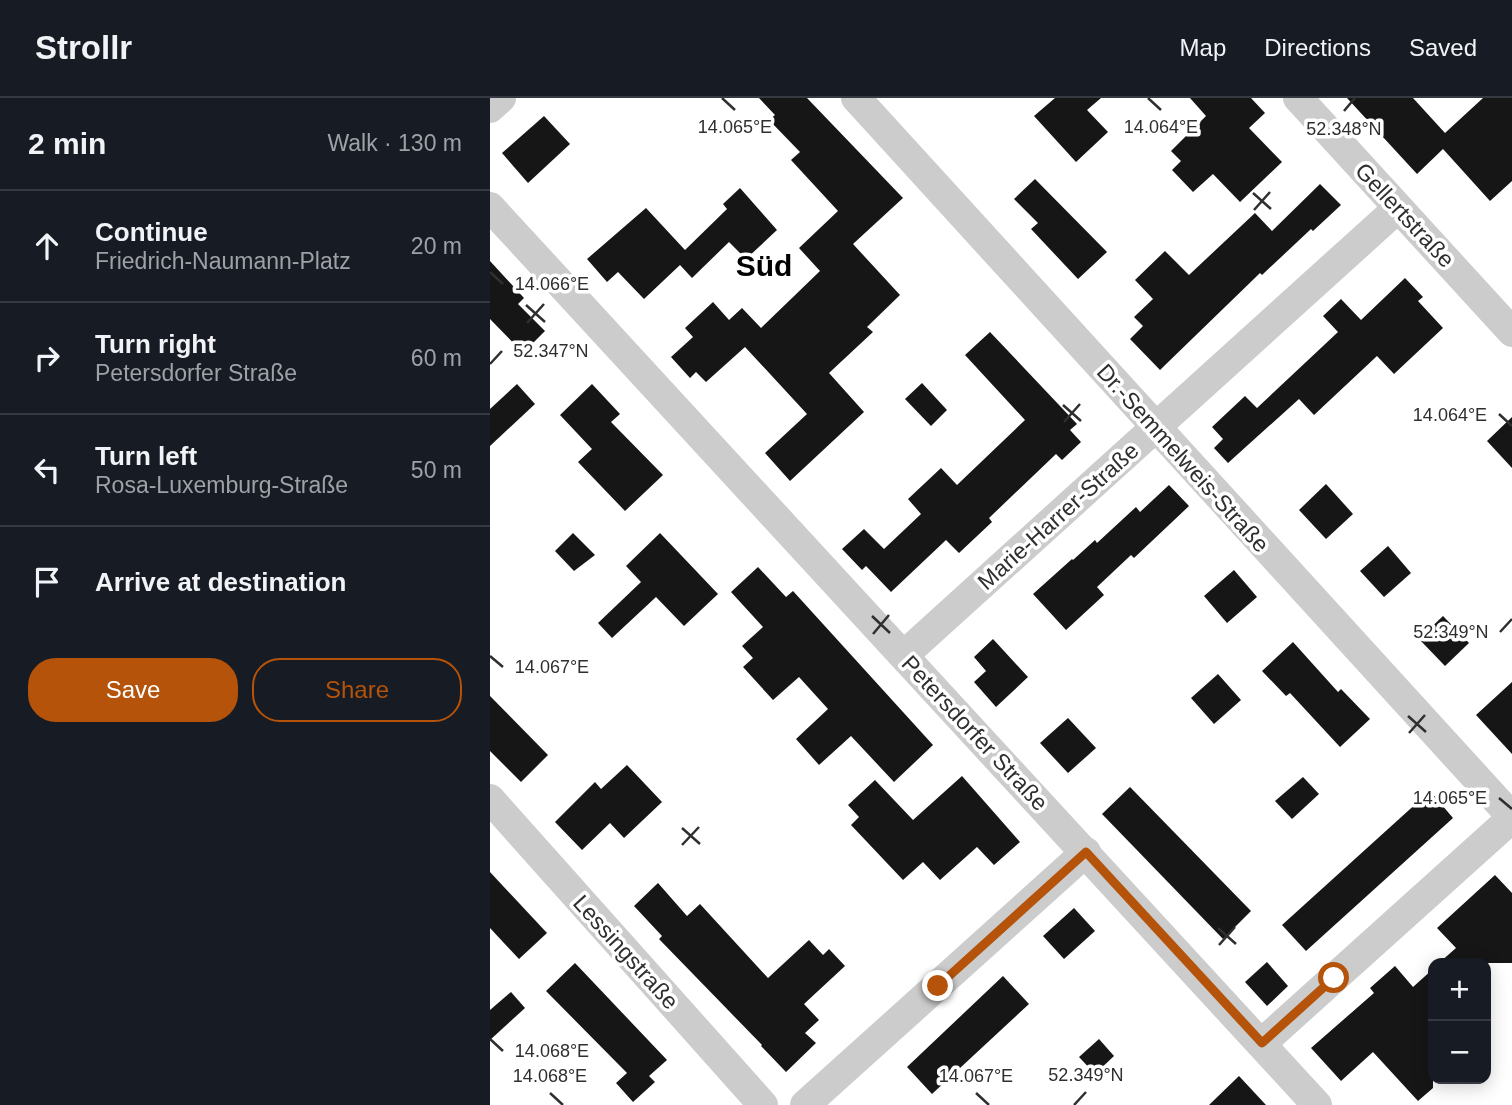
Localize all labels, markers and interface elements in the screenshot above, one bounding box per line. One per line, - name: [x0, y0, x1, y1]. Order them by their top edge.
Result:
- text: Strollr: [35, 29, 132, 66]
- text: Map: [1180, 34, 1226, 61]
- text: Directions: [1264, 34, 1371, 61]
- text: Saved: [1409, 34, 1477, 61]
- text: 14.065°E: [698, 117, 772, 137]
- text: 14.064°E: [1124, 117, 1198, 137]
- text: 52.348°N: [1306, 119, 1382, 139]
- text: 2 min: [28, 127, 106, 160]
- text: Walk · 130 m: [327, 130, 462, 156]
- street label: Gellertstraße: [1350, 158, 1460, 272]
- text: Continue: [95, 217, 208, 247]
- icon: ahead: [28, 227, 66, 265]
- text: 20 m: [411, 233, 462, 259]
- text: Friedrich-Naumann-Platz: [95, 248, 351, 274]
- district label: Süd: [736, 249, 792, 282]
- text: 14.066°E: [515, 274, 589, 294]
- text: Turn right: [95, 329, 216, 359]
- icon: right: [28, 339, 66, 377]
- text: 52.347°N: [513, 341, 589, 361]
- text: 60 m: [411, 345, 462, 371]
- street label: Dr.-Semmelweis-Straße: [1092, 359, 1274, 557]
- text: Petersdorfer Straße: [95, 360, 297, 386]
- text: 14.064°E: [1413, 405, 1487, 425]
- street label: Marie-Harrer-Straße: [972, 437, 1144, 595]
- text: Turn left: [95, 441, 197, 471]
- icon: left: [28, 451, 66, 489]
- text: 50 m: [411, 457, 462, 483]
- text: Rosa-Luxemburg-Straße: [95, 472, 348, 498]
- icon: arrive: [28, 563, 66, 601]
- text: Arrive at destination: [95, 567, 346, 597]
- text: 52.349°N: [1413, 622, 1489, 642]
- street label: Petersdorfer Straße: [897, 650, 1053, 816]
- text: 14.067°E: [515, 657, 589, 677]
- button: Save: [28, 658, 238, 722]
- button: Share: [252, 658, 462, 722]
- text: 14.065°E: [1413, 788, 1487, 808]
- street label: Lessingstraße: [568, 890, 684, 1014]
- map controls: [1428, 958, 1491, 1084]
- button: +: [1428, 958, 1491, 1021]
- route start: [1318, 962, 1349, 993]
- route end: [922, 970, 953, 1001]
- button: −: [1428, 1021, 1491, 1084]
- text: 14.068°E: [515, 1041, 589, 1061]
- text: 52.349°N: [1048, 1065, 1124, 1085]
- text: 14.068°E: [513, 1066, 587, 1086]
- text: 14.067°E: [939, 1066, 1013, 1086]

